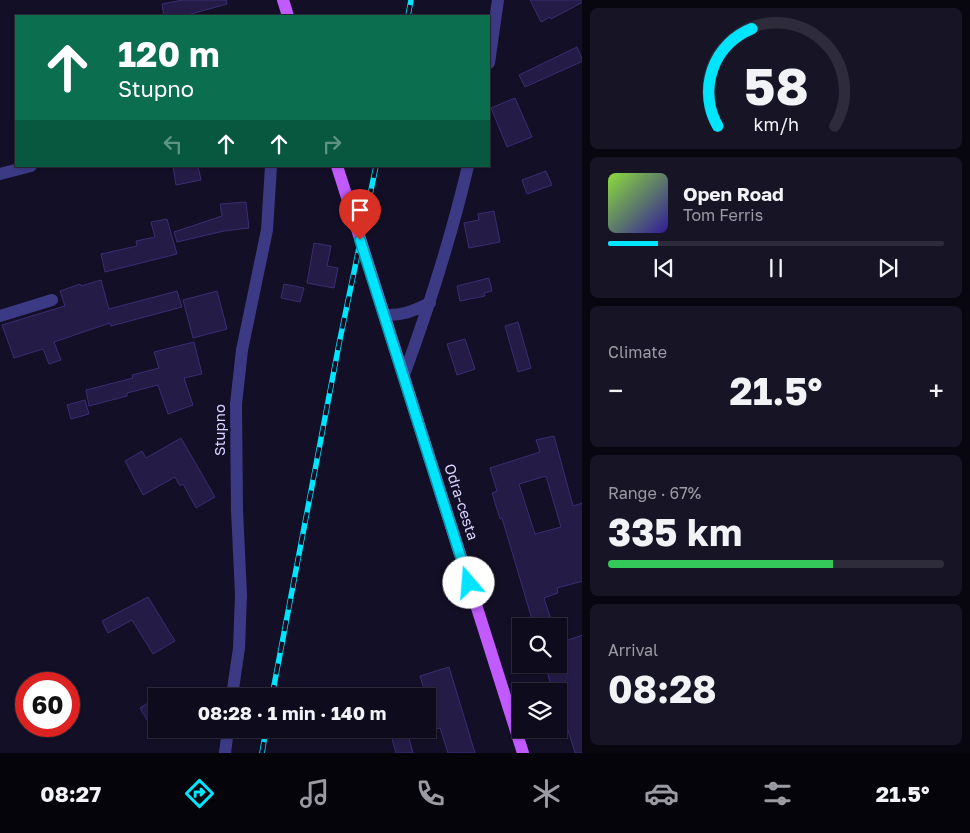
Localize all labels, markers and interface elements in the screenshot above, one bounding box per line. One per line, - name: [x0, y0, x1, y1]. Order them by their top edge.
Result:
- text: 120 m: [118, 33, 220, 75]
- icon: ahead: [35, 35, 100, 100]
- text: 58: [743, 54, 809, 116]
- text: Stupno: [118, 75, 194, 102]
- text: km/h: [753, 113, 799, 135]
- icon: left: [159, 130, 187, 158]
- icon: ahead: [212, 130, 240, 158]
- icon: ahead: [265, 130, 293, 158]
- icon: right: [318, 130, 346, 158]
- text: Open Road: [683, 182, 784, 205]
- pin: [339, 189, 381, 240]
- icon: arrive: [346, 196, 374, 224]
- text: Tom Ferris: [683, 205, 763, 225]
- icon: previous: [650, 254, 678, 282]
- icon: pause: [762, 254, 790, 282]
- icon: next: [874, 254, 902, 282]
- text: Climate: [608, 342, 667, 362]
- text: 21.5°: [730, 368, 822, 413]
- text: −: [608, 374, 623, 407]
- text: +: [929, 374, 944, 407]
- street label: Stupno: [210, 404, 228, 456]
- street label: Odra-cesta: [441, 461, 483, 542]
- text: Range · 67%: [608, 483, 701, 503]
- text: 335 km: [608, 509, 742, 554]
- position arrow: [442, 556, 494, 608]
- map controls: [512, 618, 567, 738]
- button: search: [512, 618, 567, 673]
- text: Arrival: [608, 640, 658, 660]
- text: 08:28: [608, 666, 717, 711]
- speed limit sign: 60: [15, 672, 80, 737]
- button: layers: [512, 683, 567, 738]
- text: 08:28 · 1 min · 140 m: [198, 701, 386, 724]
- icon: directions: [182, 776, 217, 811]
- icon: music: [297, 776, 332, 811]
- icon: phone: [413, 776, 448, 811]
- icon: climate: [529, 776, 564, 811]
- icon: car: [644, 776, 679, 811]
- icon: filters: [760, 776, 795, 811]
- text: 08:27: [40, 780, 101, 807]
- text: 21.5°: [876, 780, 930, 807]

